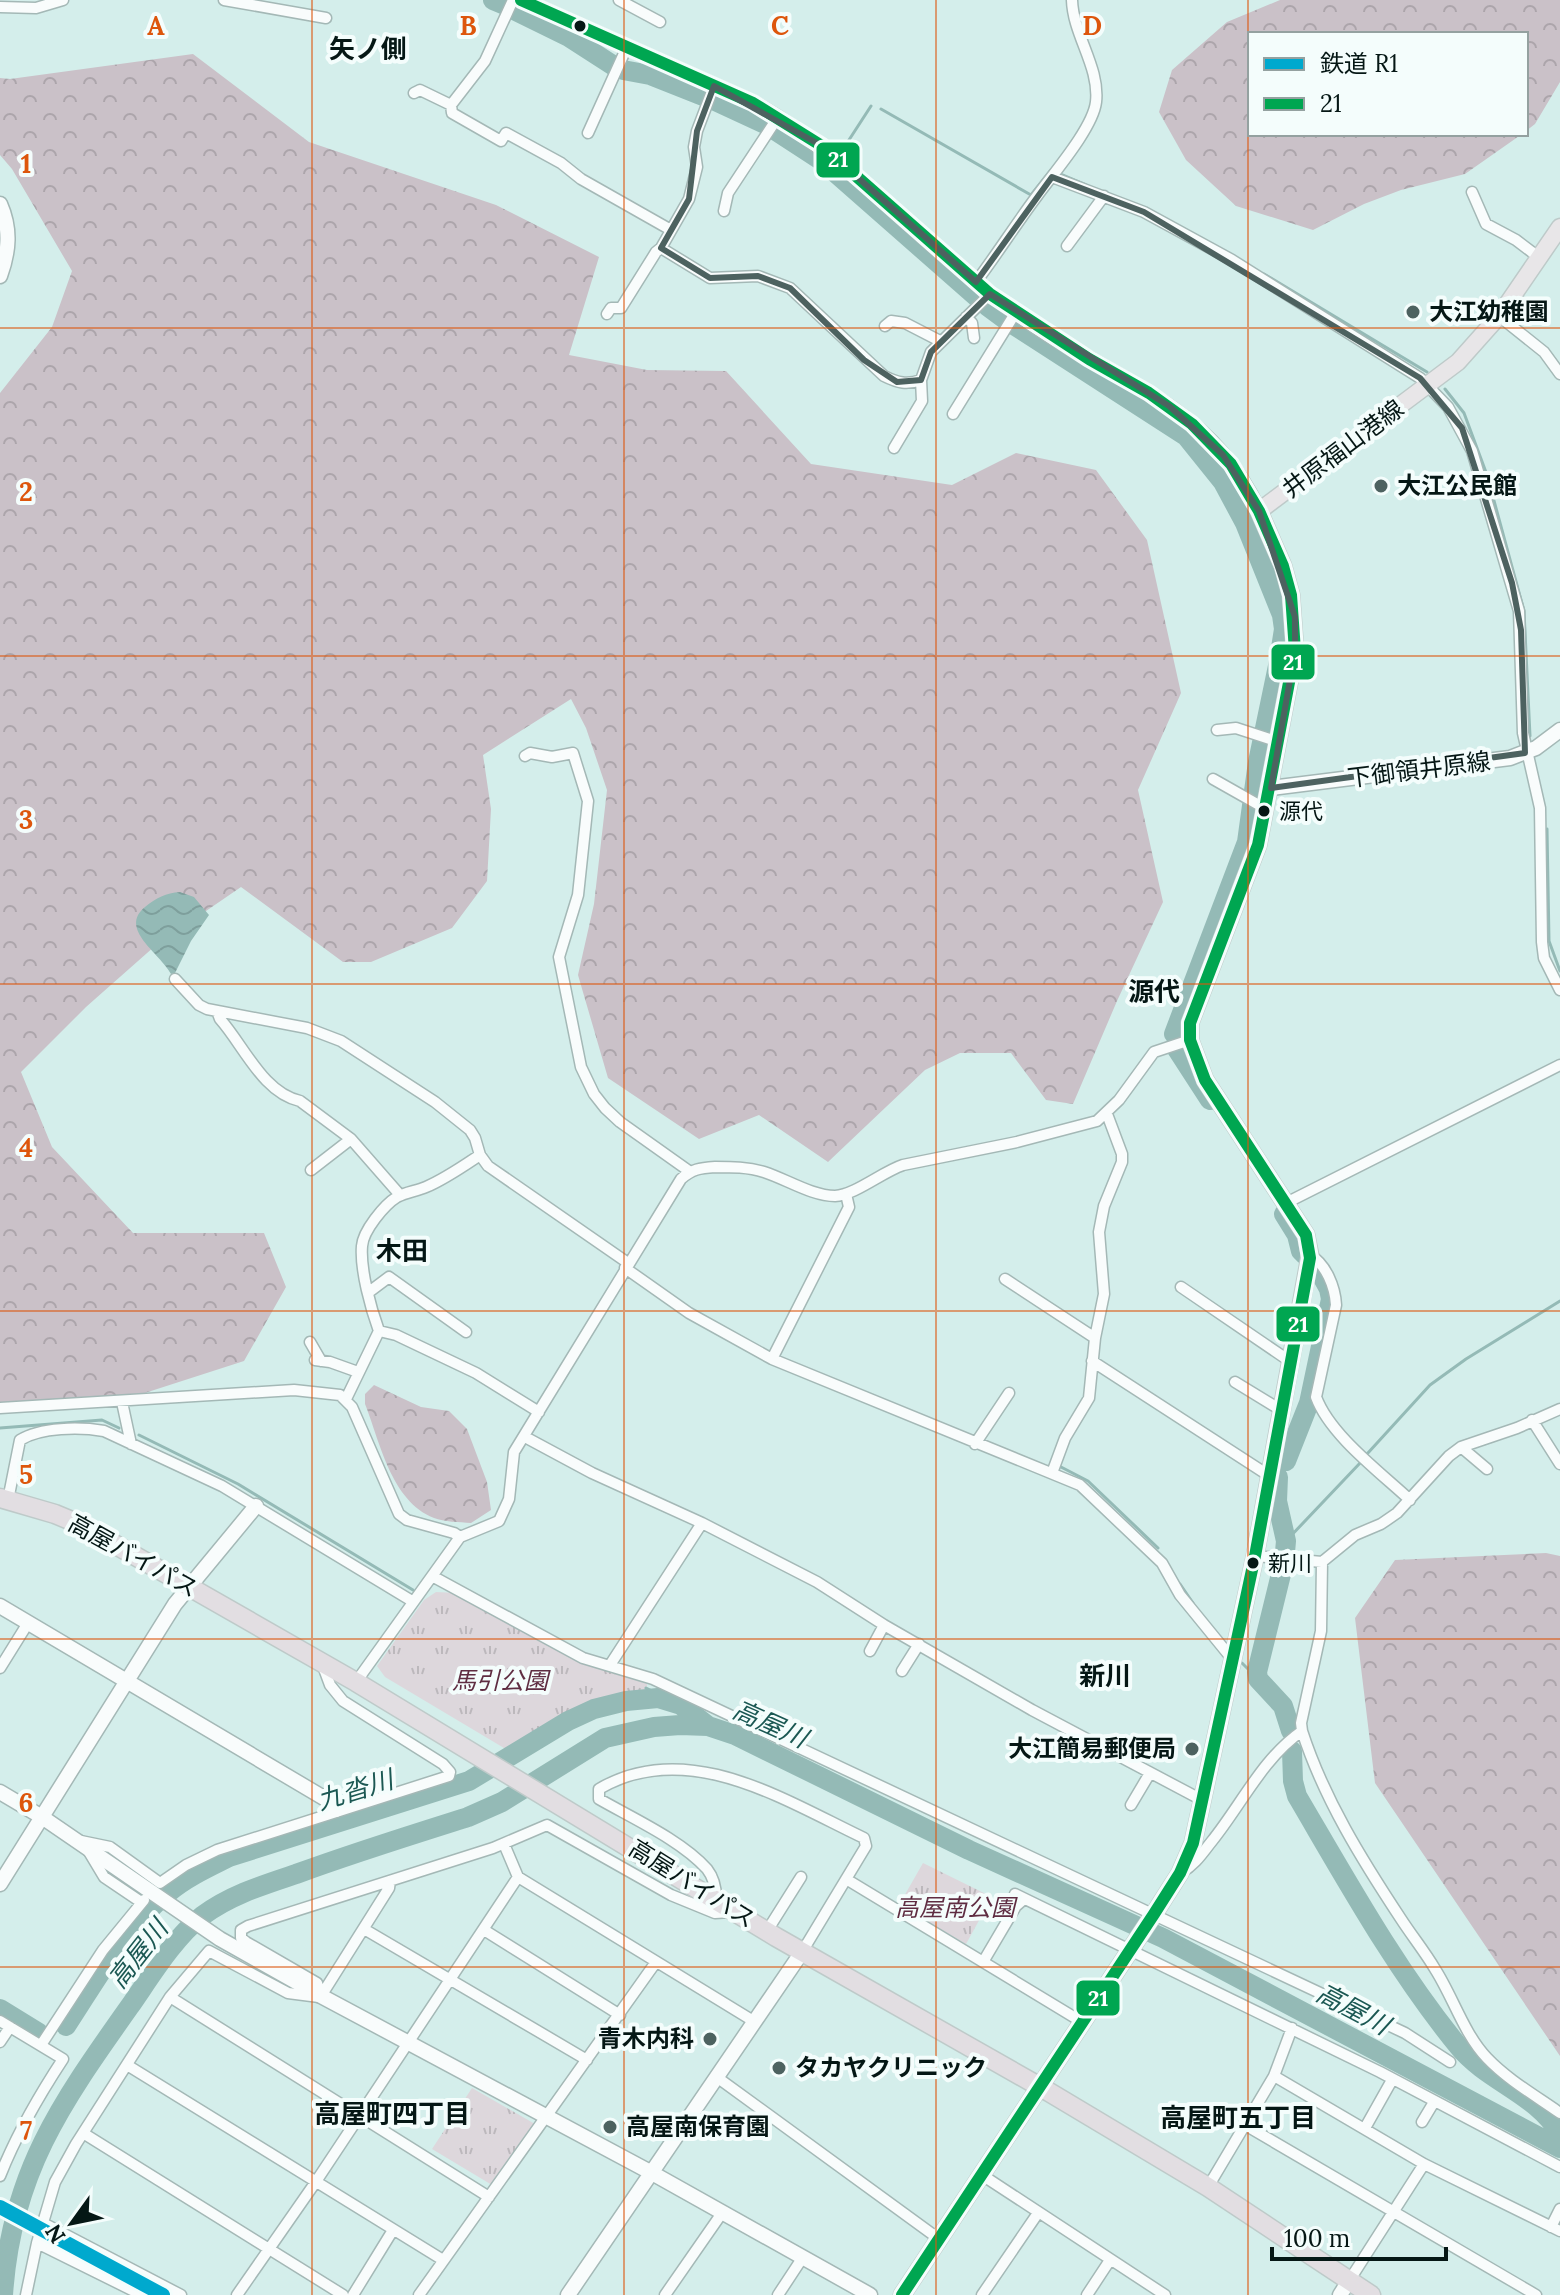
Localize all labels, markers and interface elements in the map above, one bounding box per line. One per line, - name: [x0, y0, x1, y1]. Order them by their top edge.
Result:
- text: A: [147, 9, 165, 42]
- text: B: [459, 9, 477, 42]
- text: C: [771, 9, 789, 42]
- text: D: [1082, 9, 1102, 42]
- unlabelled marker: [572, 18, 588, 34]
- district label: 矢ノ側: [329, 32, 407, 65]
- legend: [1248, 32, 1528, 136]
- text: 鉄道 R1: [1320, 48, 1398, 79]
- text: 21: [1320, 88, 1342, 119]
- line badge: 21: [815, 141, 861, 179]
- text: 21: [828, 145, 848, 173]
- text: 1: [21, 147, 31, 180]
- place label: 大江幼稚園: [1429, 296, 1549, 327]
- marker: 大江幼稚園: [1404, 303, 1422, 321]
- street label: 井原福山港線: [1276, 393, 1410, 504]
- place label: 大江公民館: [1397, 470, 1517, 501]
- text: 2: [19, 475, 33, 508]
- marker: 大江公民館: [1372, 477, 1390, 495]
- line badge: 21: [1270, 643, 1316, 681]
- text: 21: [1283, 648, 1303, 676]
- street label: 下御領井原線: [1346, 745, 1492, 794]
- place label: 源代: [1279, 797, 1323, 825]
- text: 3: [19, 803, 33, 836]
- marker: 源代: [1256, 803, 1272, 819]
- district label: 源代: [1128, 975, 1180, 1008]
- text: 4: [19, 1131, 33, 1164]
- district label: 木田: [376, 1234, 428, 1267]
- line badge: 21: [1275, 1305, 1321, 1343]
- text: 21: [1288, 1310, 1308, 1338]
- text: 5: [19, 1458, 33, 1491]
- street label: 高屋バイパス: [63, 1507, 204, 1604]
- place label: 新川: [1268, 1549, 1312, 1577]
- marker: 新川: [1245, 1555, 1261, 1571]
- district label: 新川: [1079, 1659, 1131, 1692]
- park label: 馬引公園: [452, 1665, 551, 1696]
- water label: 高屋川: [728, 1693, 815, 1756]
- place label: 大江簡易郵便局: [1008, 1733, 1176, 1764]
- marker: 大江簡易郵便局: [1183, 1740, 1201, 1758]
- water label: 九沓川: [313, 1761, 400, 1817]
- text: 6: [19, 1786, 33, 1819]
- street label: 高屋バイパス: [623, 1832, 761, 1935]
- park label: 高屋南公園: [895, 1892, 1018, 1923]
- water label: 高屋川: [101, 1910, 176, 1995]
- water label: 高屋川: [1311, 1976, 1398, 2043]
- line badge: 21: [1075, 1979, 1121, 2017]
- text: 21: [1088, 1984, 1108, 2012]
- place label: 青木内科: [598, 2023, 694, 2054]
- marker: 青木内科: [701, 2030, 719, 2048]
- place label: タカヤクリニック: [795, 2052, 987, 2083]
- marker: タカヤクリニック: [770, 2059, 788, 2077]
- district label: 高屋町四丁目: [314, 2097, 470, 2130]
- district label: 高屋町五丁目: [1160, 2101, 1316, 2134]
- place label: 高屋南保育園: [626, 2111, 770, 2142]
- text: 7: [20, 2114, 32, 2147]
- marker: 高屋南保育園: [601, 2118, 619, 2136]
- north arrow: [32, 2183, 112, 2263]
- scale bar: [1272, 2211, 1446, 2261]
- text: N: [39, 2219, 72, 2249]
- text: 100 m: [1284, 2223, 1350, 2254]

